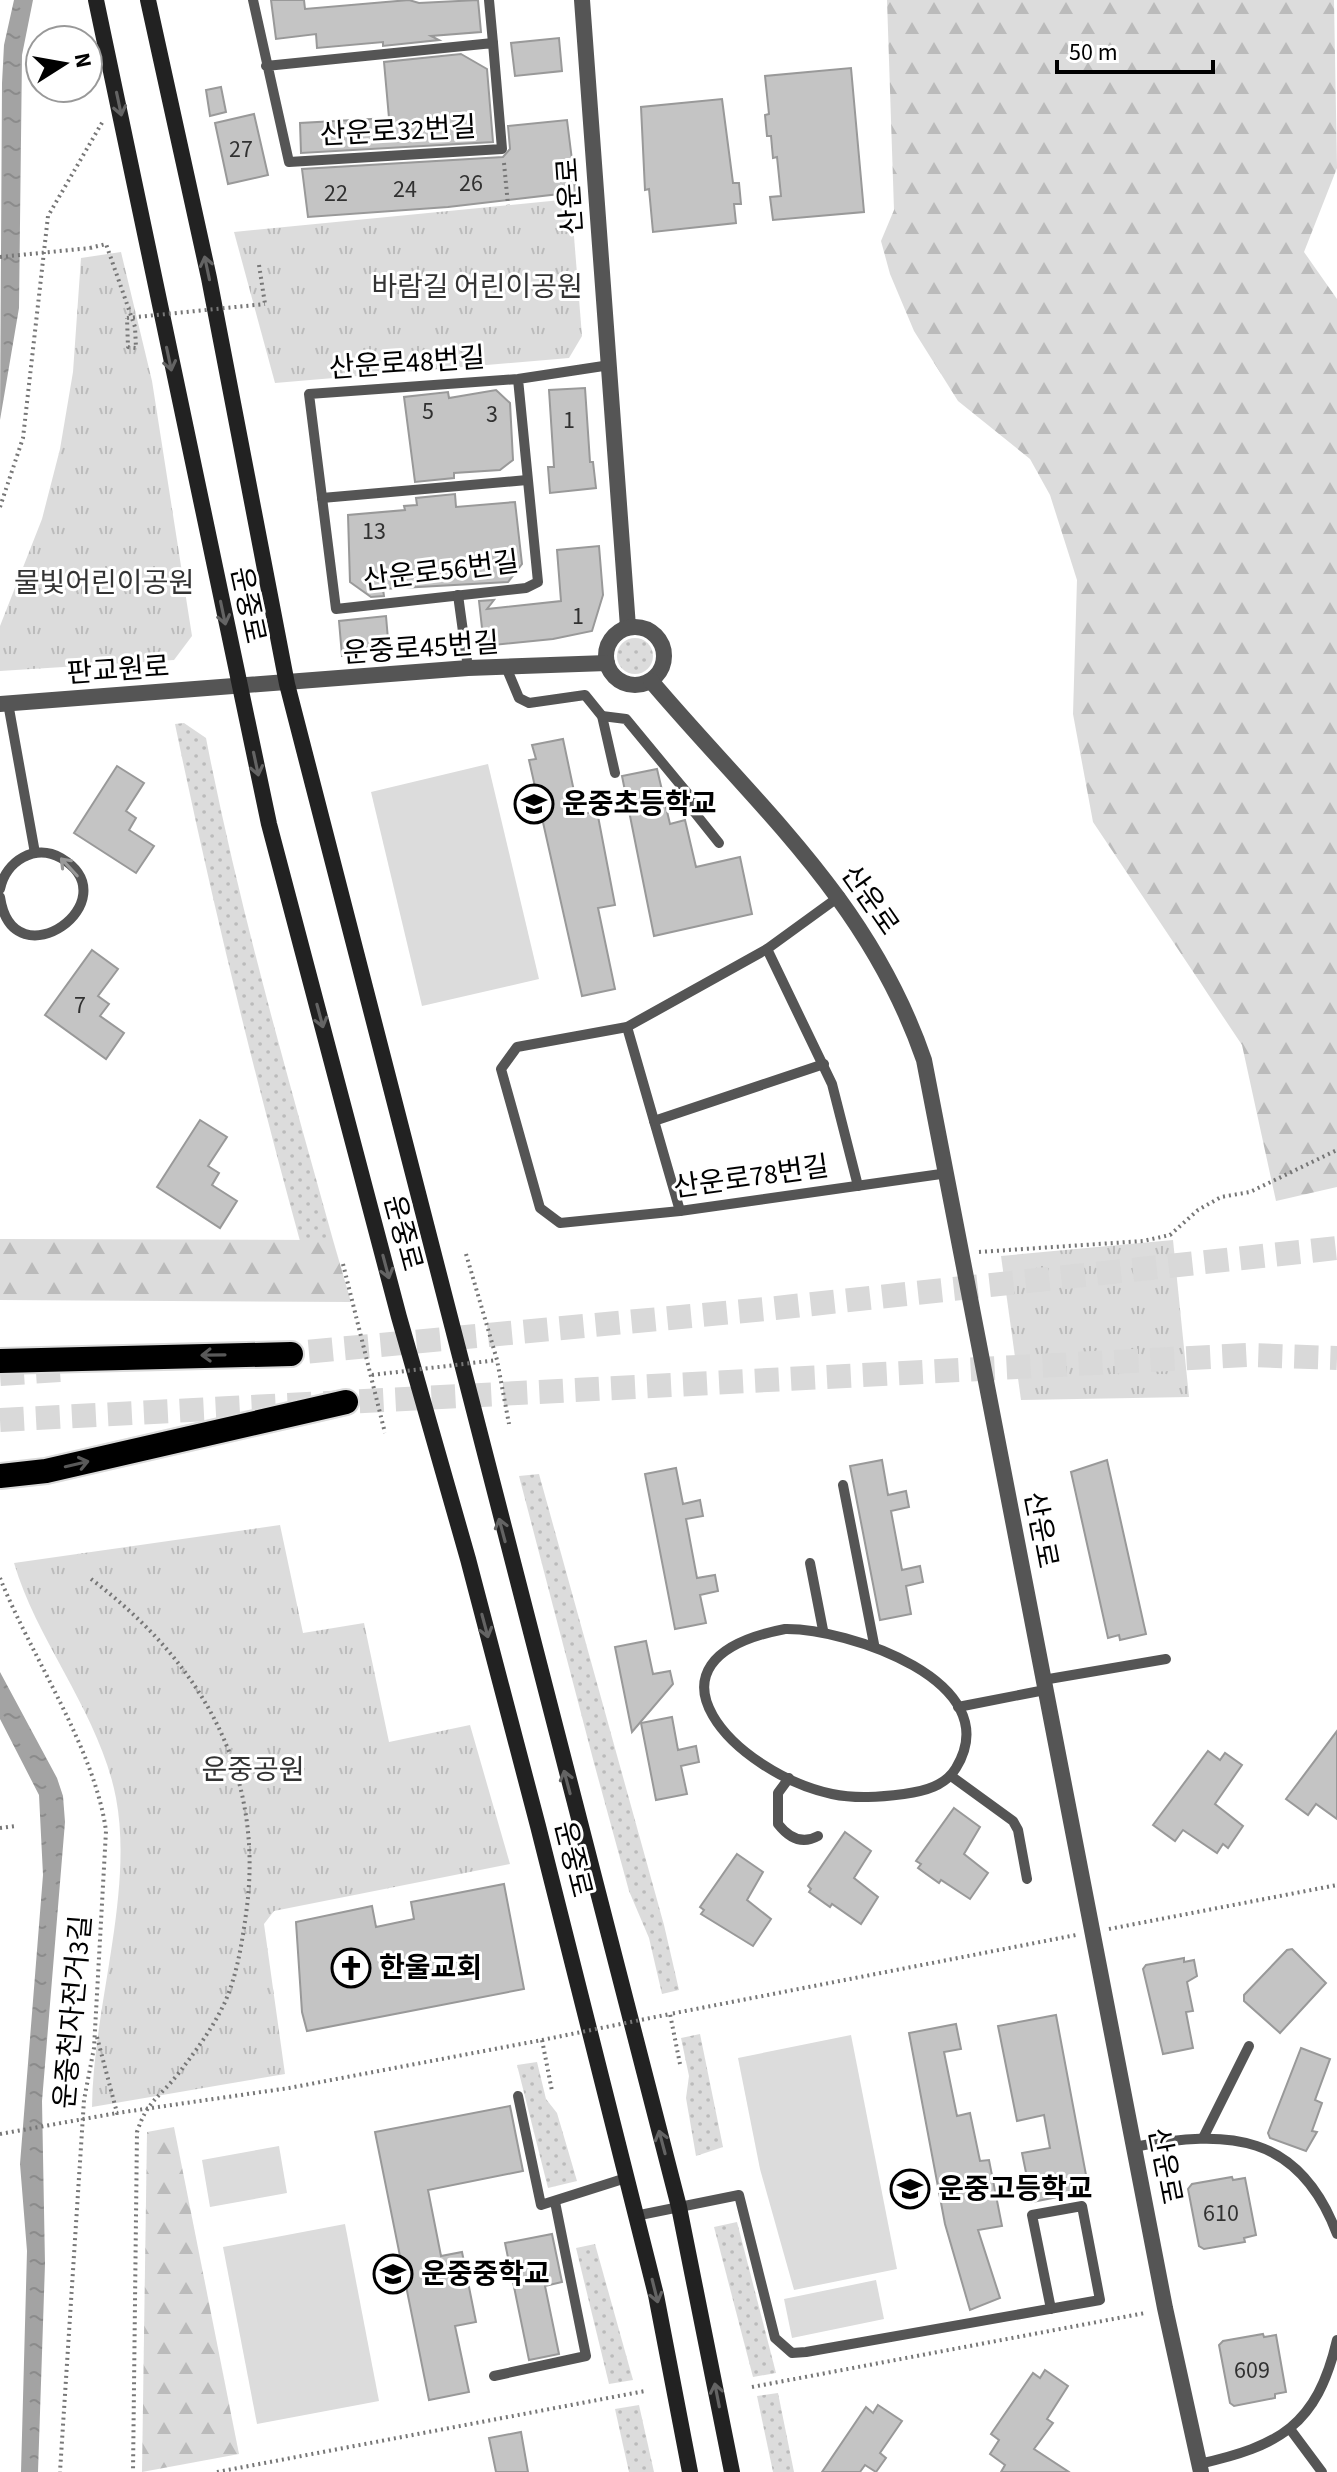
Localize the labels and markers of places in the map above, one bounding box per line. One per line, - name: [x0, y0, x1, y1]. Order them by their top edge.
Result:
- school or university icon: 운중초등학교: [513, 783, 555, 825]
- place label: 운중초등학교: [562, 784, 717, 824]
- church icon: 한울교회: [330, 1947, 372, 1989]
- place label: 한울교회: [379, 1948, 482, 1988]
- school or university icon: 운중고등학교: [889, 2168, 931, 2210]
- place label: 운중고등학교: [938, 2169, 1093, 2209]
- school or university icon: 운중중학교: [372, 2253, 414, 2295]
- place label: 운중중학교: [421, 2254, 550, 2294]

